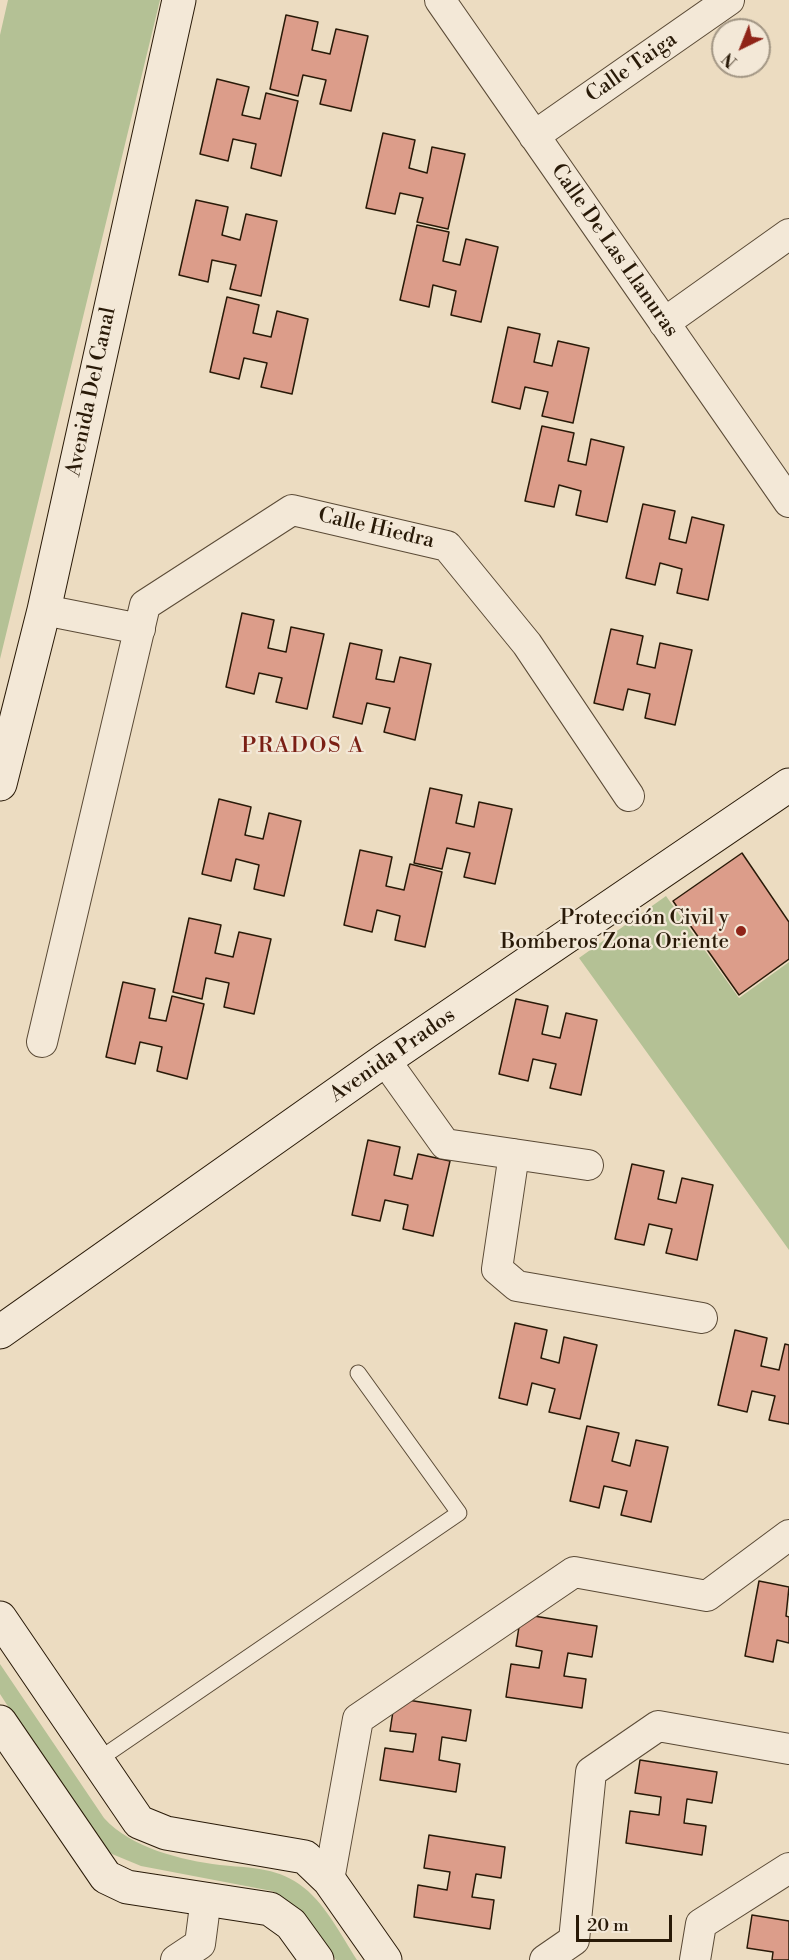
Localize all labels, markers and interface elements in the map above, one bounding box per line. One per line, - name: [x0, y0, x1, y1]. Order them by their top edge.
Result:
- north arrow: [711, 18, 771, 78]
- street label: Calle Taiga: [582, 28, 682, 108]
- text: N: [719, 48, 742, 71]
- street label: Calle De Las Llanuras: [545, 159, 683, 343]
- street label: Avenida Del Canal: [62, 305, 122, 479]
- street label: Calle Hiedra: [316, 503, 436, 555]
- district label: PRADOS A: [241, 734, 365, 760]
- place label: Protección Civil y Bomberos Zona Oriente: [501, 906, 729, 956]
- marker: Protección Civil y Bomberos Zona Oriente: [734, 924, 748, 938]
- street label: Avenida Prados: [325, 1003, 461, 1109]
- scale bar: [579, 1903, 675, 1941]
- text: 20 m: [587, 1914, 629, 1937]

